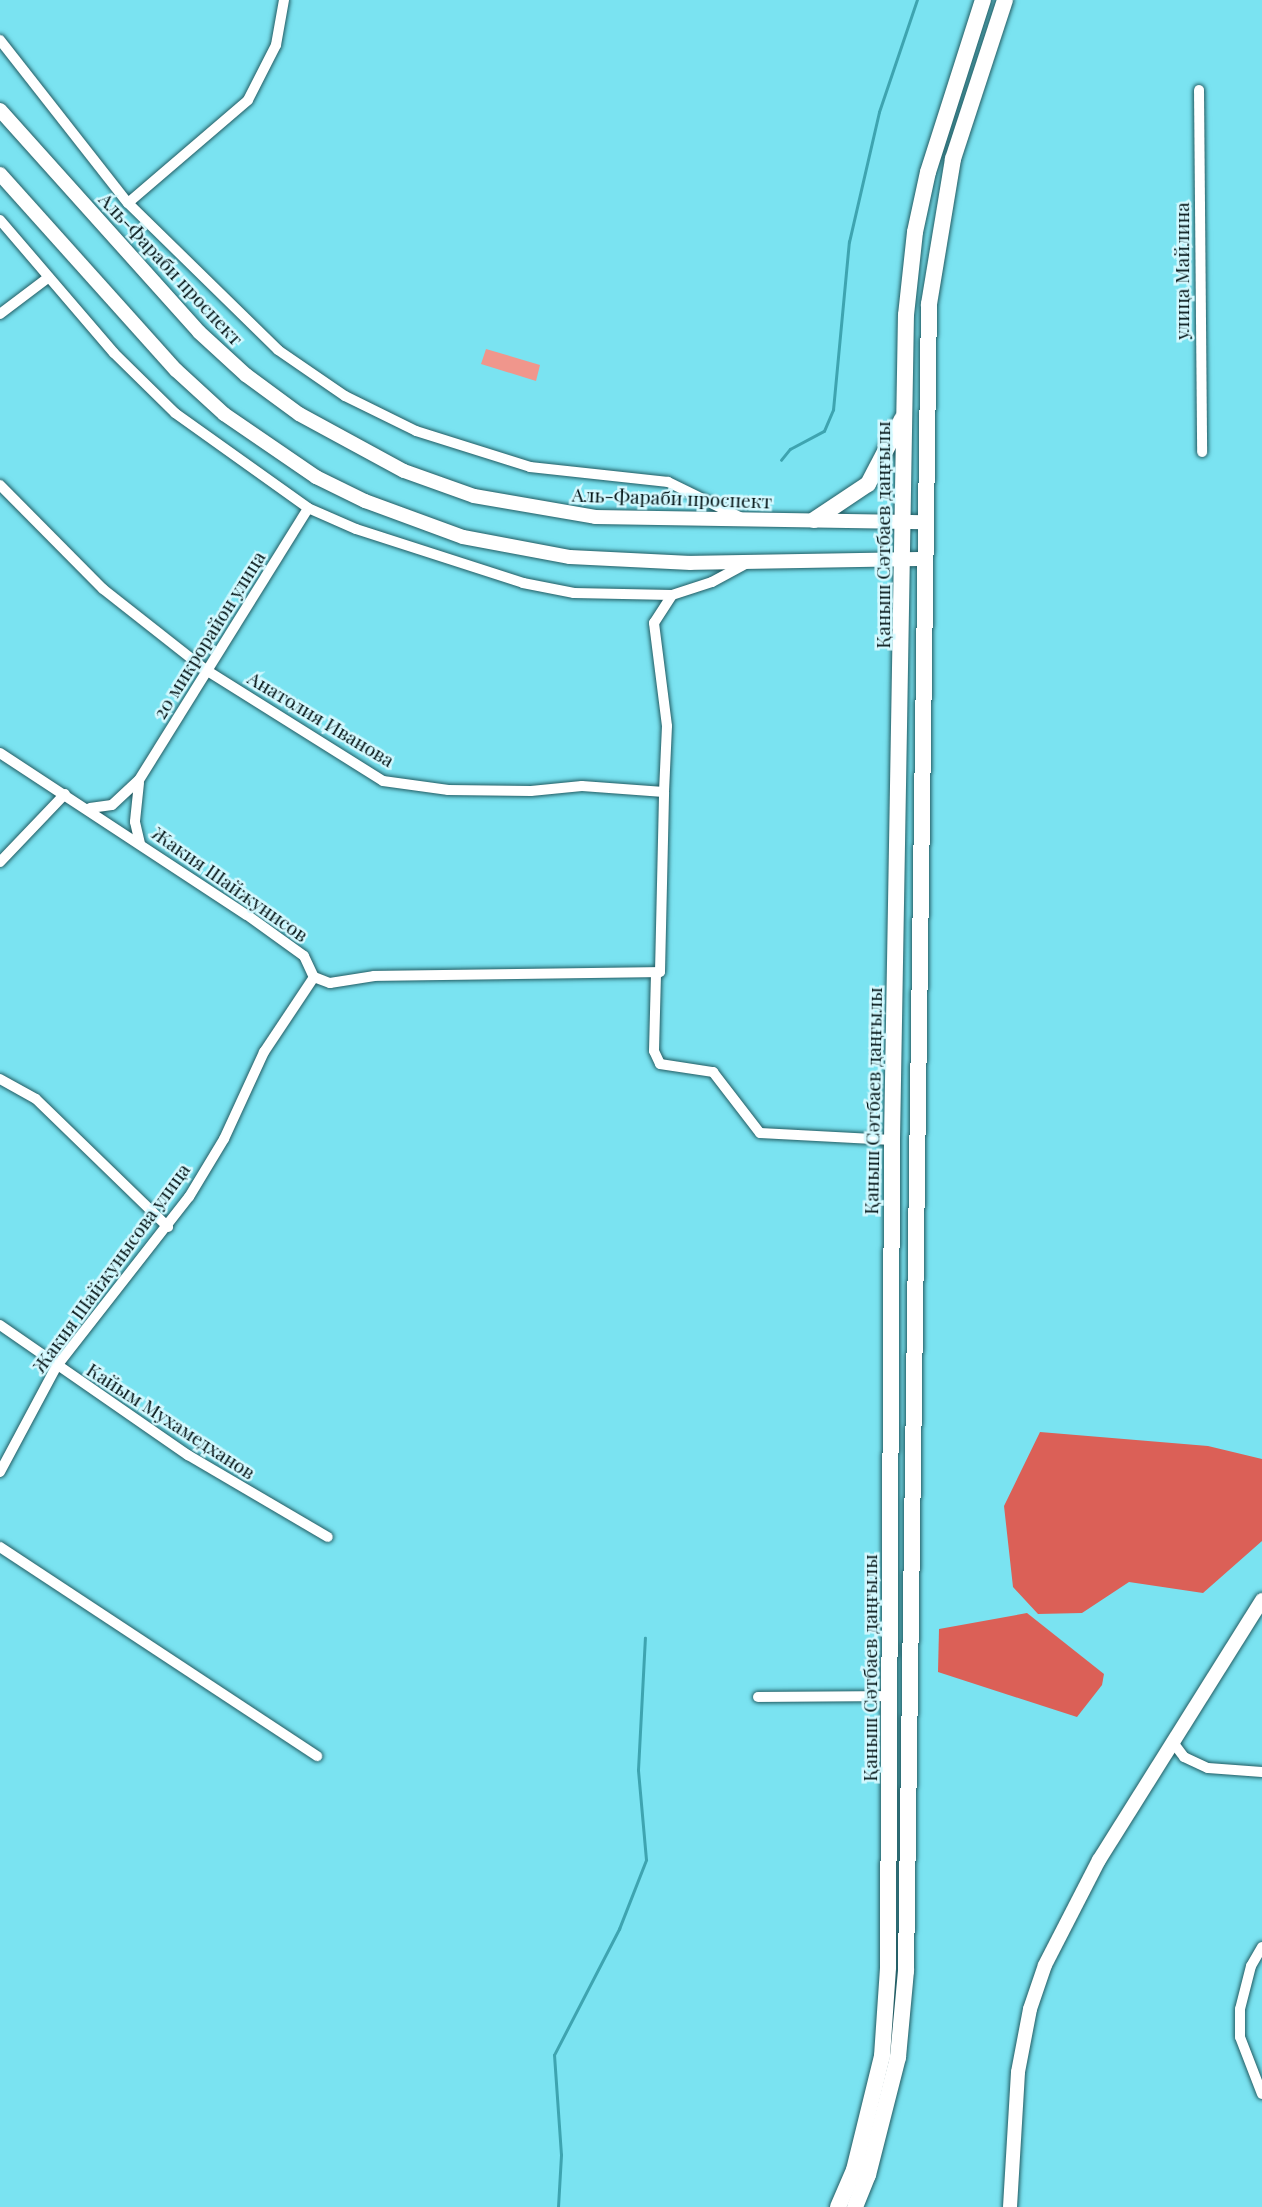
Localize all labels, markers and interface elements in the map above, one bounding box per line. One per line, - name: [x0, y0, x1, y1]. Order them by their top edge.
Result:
- street label: Аль-Фараби проспект: [94, 188, 248, 350]
- street label: улица Майлина: [1171, 202, 1193, 340]
- street label: Қаныш Сәтбаев даңғылы: [872, 421, 894, 649]
- street label: Аль-Фараби проспект: [571, 483, 773, 513]
- street label: 20 микрорайон улица: [148, 547, 270, 723]
- street label: Анатолия Иванова: [244, 666, 398, 772]
- street label: Жакия Шайжунисов: [148, 822, 312, 946]
- street label: Қаныш Сәтбаев даңғылы: [860, 987, 886, 1215]
- street label: Жакия Шайжунысова улица: [27, 1159, 195, 1377]
- street label: Кайым Мухамедханов: [83, 1358, 259, 1484]
- street label: Қаныш Сәтбаев даңғылы: [859, 1554, 881, 1782]

